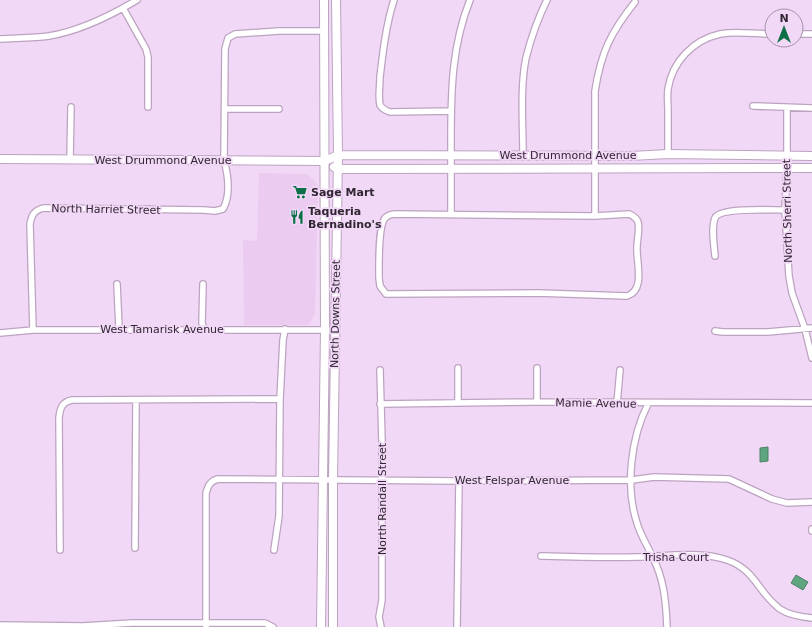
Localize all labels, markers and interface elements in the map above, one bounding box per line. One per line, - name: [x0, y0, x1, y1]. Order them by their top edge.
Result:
- north arrow: [764, 8, 804, 48]
- text: N: [779, 12, 789, 25]
- street label: West Drummond Avenue: [500, 149, 637, 162]
- street label: West Drummond Avenue: [95, 154, 232, 167]
- street label: North Sherri Street: [780, 158, 795, 263]
- supermarket icon: Sage Mart: [292, 184, 308, 200]
- place label: Sage Mart: [311, 186, 375, 199]
- street label: North Harriet Street: [51, 202, 161, 217]
- place label: Taqueria Bernadino's: [308, 205, 382, 231]
- restaurant icon: Taqueria Bernadino's: [289, 209, 305, 225]
- street label: North Downs Street: [328, 259, 343, 368]
- street label: West Tamarisk Avenue: [100, 323, 224, 336]
- street label: Mamie Avenue: [555, 396, 637, 411]
- street label: North Randall Street: [376, 442, 389, 555]
- street label: West Felspar Avenue: [455, 474, 569, 487]
- street label: Trisha Court: [642, 551, 710, 564]

